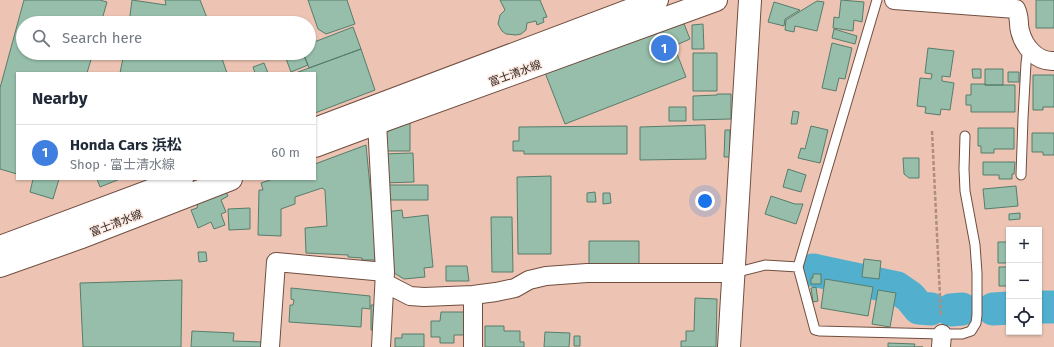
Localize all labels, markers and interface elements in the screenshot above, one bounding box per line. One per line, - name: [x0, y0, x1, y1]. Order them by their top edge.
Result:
- search box: [16, 16, 316, 60]
- icon: search: [30, 27, 52, 49]
- text: Search here: [62, 29, 142, 47]
- pin: 1: [651, 33, 677, 63]
- street label: 富士清水線: [487, 58, 543, 89]
- text: Nearby: [32, 88, 87, 109]
- text: Honda Cars 浜松: [70, 136, 182, 154]
- text: 1: [42, 145, 48, 160]
- text: 60 m: [271, 145, 300, 160]
- text: Shop · 富士清水線: [70, 157, 175, 172]
- your location: [695, 191, 715, 211]
- street label: 富士清水線: [88, 208, 144, 239]
- map controls: [1006, 227, 1042, 335]
- button: +: [1006, 227, 1042, 263]
- button: −: [1006, 263, 1042, 299]
- button: locate: [1006, 299, 1042, 335]

